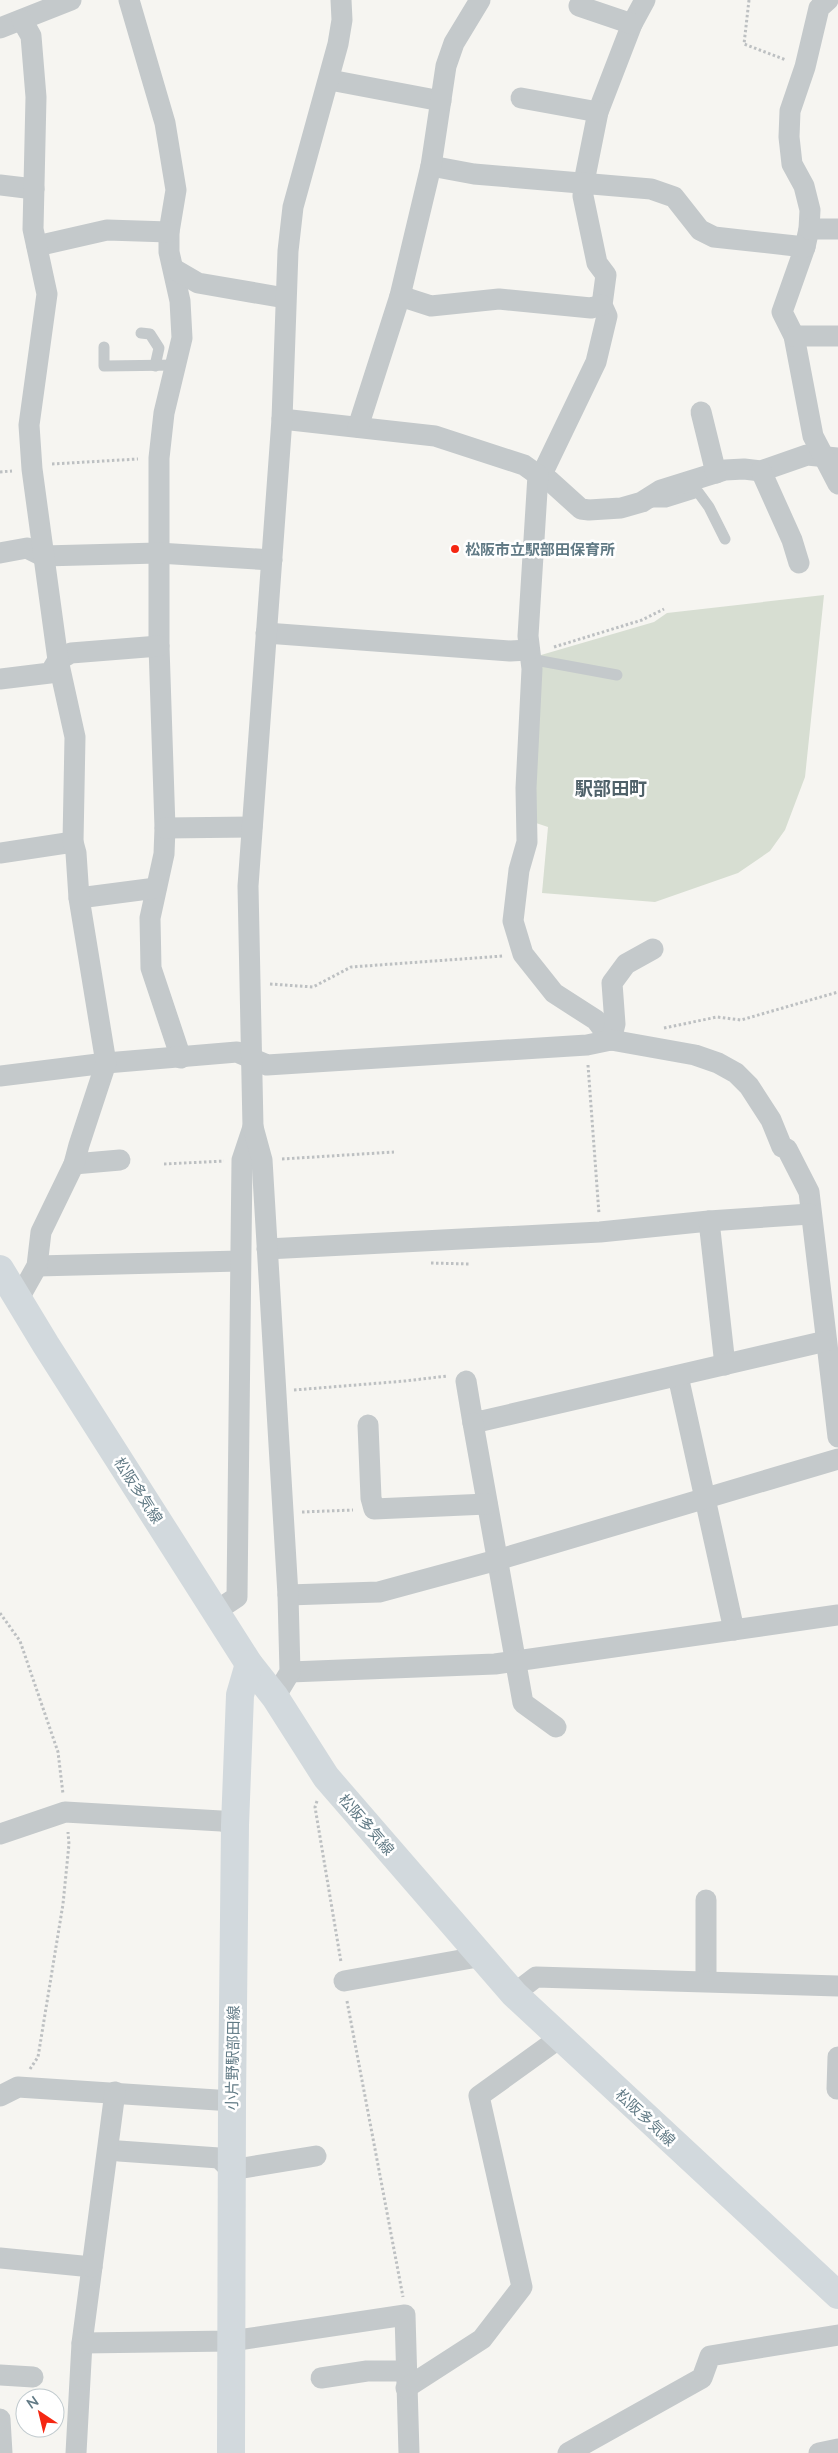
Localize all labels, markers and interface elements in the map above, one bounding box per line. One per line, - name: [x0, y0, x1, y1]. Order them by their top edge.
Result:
- place label: 松阪市立駅部田保育所: [465, 540, 615, 558]
- marker: 松阪市立駅部田保育所: [449, 543, 461, 555]
- district label: 駅部田町: [575, 777, 647, 799]
- street label: 松阪多気線: [111, 1454, 167, 1526]
- street label: 松阪多気線: [336, 1790, 398, 1858]
- street label: 小片野駅部田線: [222, 2005, 242, 2111]
- street label: 松阪多気線: [612, 2085, 680, 2149]
- north arrow: [15, 2388, 65, 2438]
- text: N: [23, 2392, 42, 2412]

